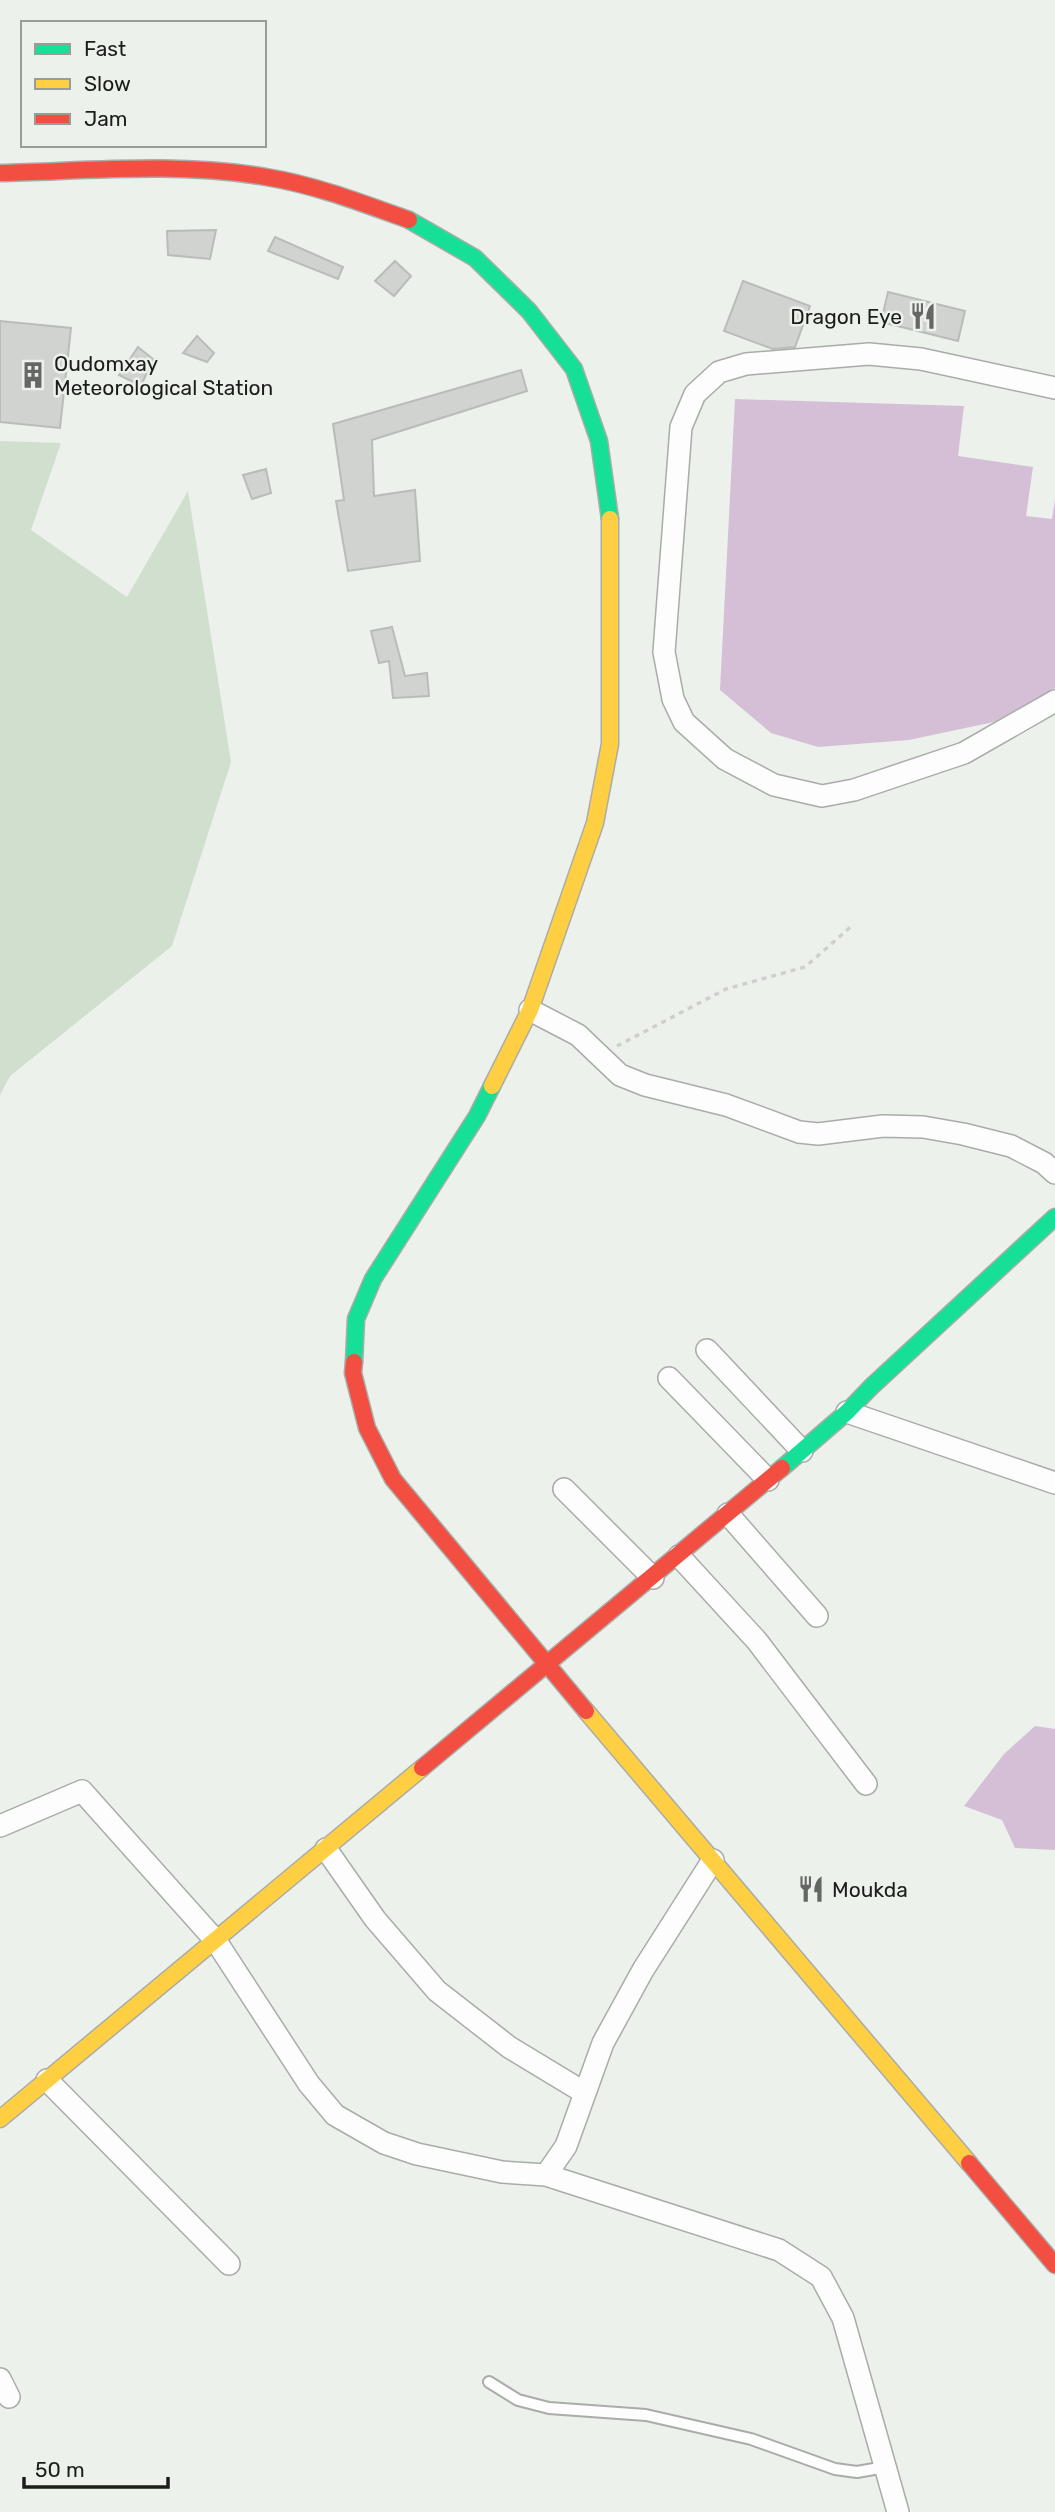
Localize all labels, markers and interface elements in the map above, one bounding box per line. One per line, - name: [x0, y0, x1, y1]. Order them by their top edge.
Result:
- legend: [21, 21, 266, 147]
- text: Fast: [84, 36, 126, 61]
- text: Slow: [84, 71, 131, 96]
- text: Jam: [84, 106, 128, 131]
- restaurant icon: Dragon Eye: [908, 301, 938, 331]
- place label: Dragon Eye: [790, 304, 902, 329]
- place label: Oudomxay Meteorological Station: [54, 351, 273, 400]
- building icon: Oudomxay Meteorological Station: [18, 360, 48, 390]
- restaurant icon: Moukda: [796, 1874, 826, 1904]
- place label: Moukda: [832, 1877, 908, 1902]
- scale bar: [24, 2446, 168, 2490]
- text: 50 m: [35, 2457, 85, 2482]

